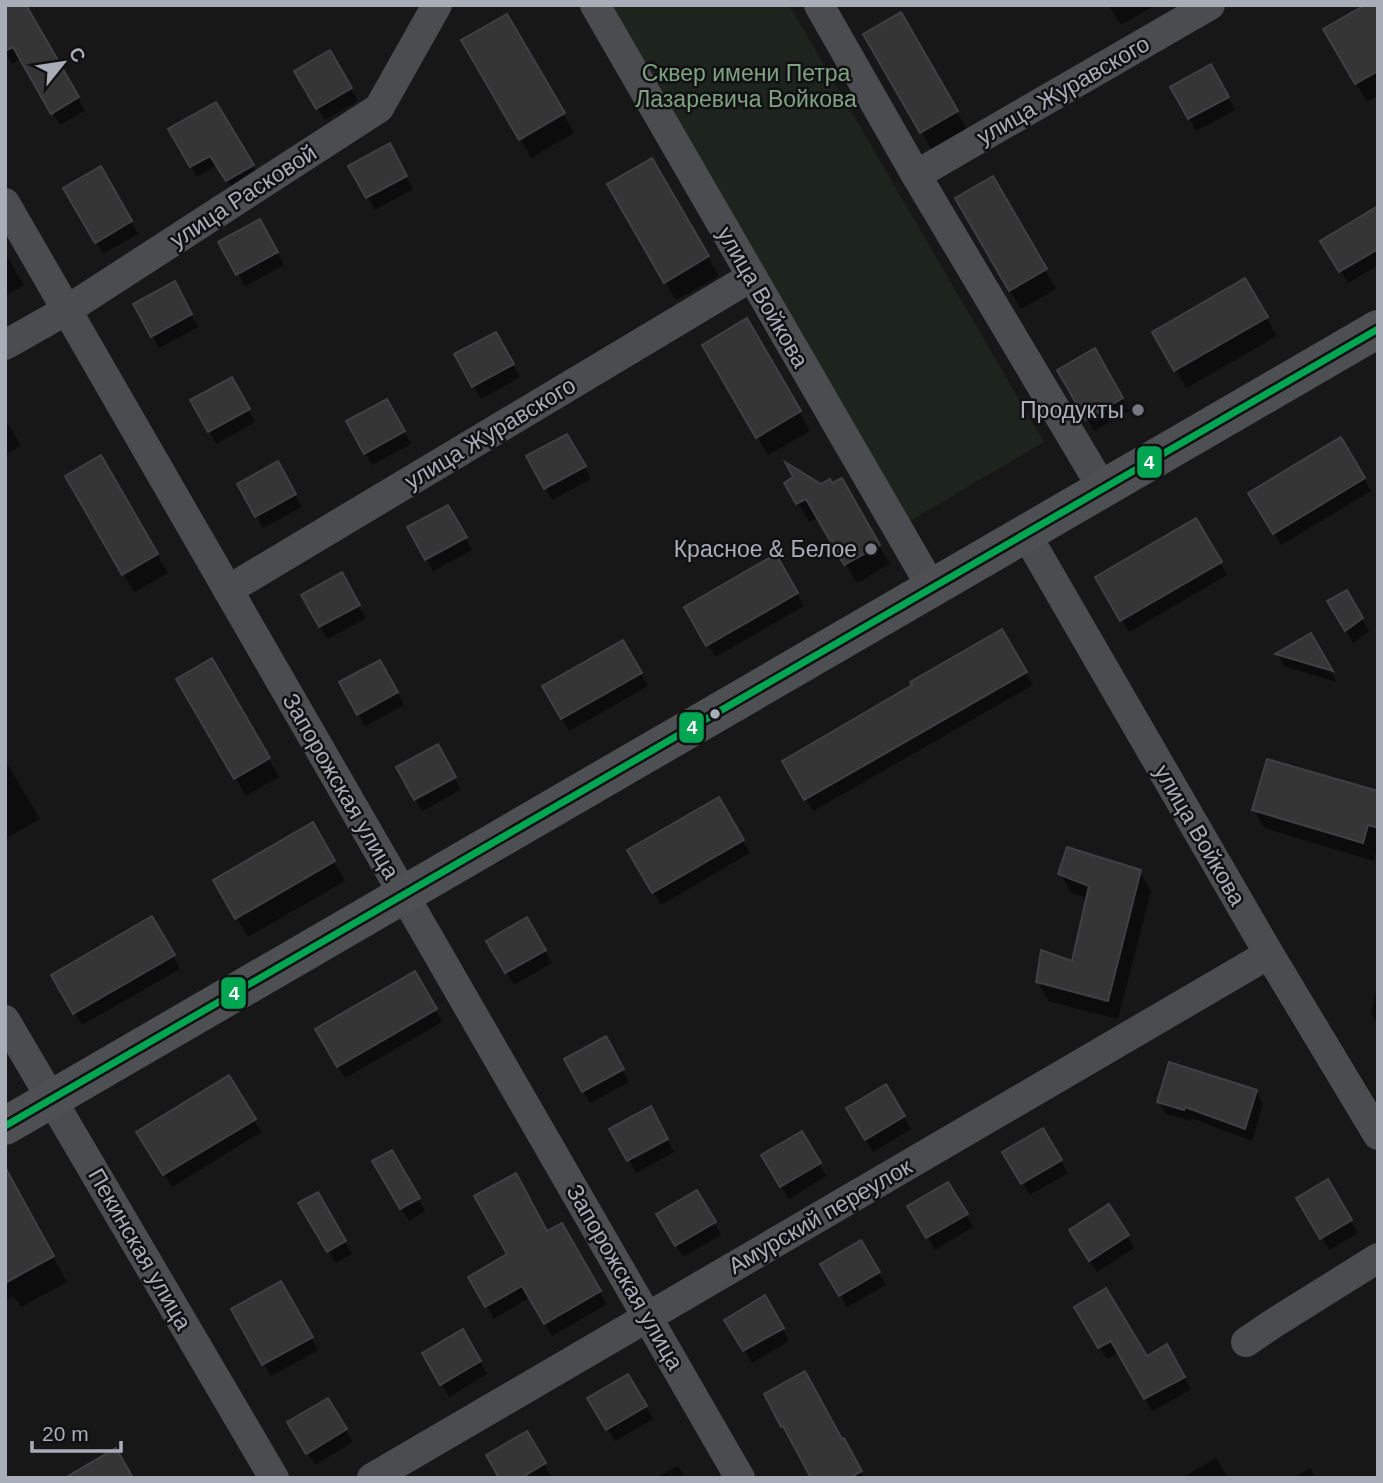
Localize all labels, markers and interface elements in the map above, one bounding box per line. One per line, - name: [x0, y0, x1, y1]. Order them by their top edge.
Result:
- north arrow: [28, 28, 98, 98]
- street label: улица Журавского: [972, 30, 1154, 150]
- text: С: [65, 44, 90, 66]
- park label: Сквер имени Петра Лазаревича Войкова: [635, 60, 857, 112]
- street label: улица Расковой: [165, 139, 321, 253]
- street label: улица Войкова: [712, 222, 814, 372]
- street label: улица Журавского: [400, 372, 580, 494]
- place label: Продукты: [1020, 397, 1124, 423]
- marker: Продукты: [1130, 402, 1146, 418]
- line badge: 4: [1136, 445, 1163, 479]
- text: 4: [1144, 452, 1155, 473]
- place label: Красное & Белое: [674, 536, 857, 562]
- marker: Красное & Белое: [863, 541, 879, 557]
- street label: Запорожская улица: [277, 689, 405, 883]
- unlabelled marker: [708, 707, 722, 721]
- line badge: 4: [678, 711, 705, 744]
- text: 4: [687, 717, 698, 738]
- street label: улица Войкова: [1149, 760, 1251, 910]
- line badge: 4: [220, 976, 247, 1010]
- text: 4: [229, 983, 240, 1004]
- street label: Амурский переулок: [724, 1152, 917, 1279]
- street label: Пекинская улица: [83, 1164, 197, 1334]
- street label: Запорожская улица: [561, 1180, 689, 1374]
- scale bar: [32, 1410, 121, 1454]
- text: 20 m: [42, 1422, 89, 1445]

